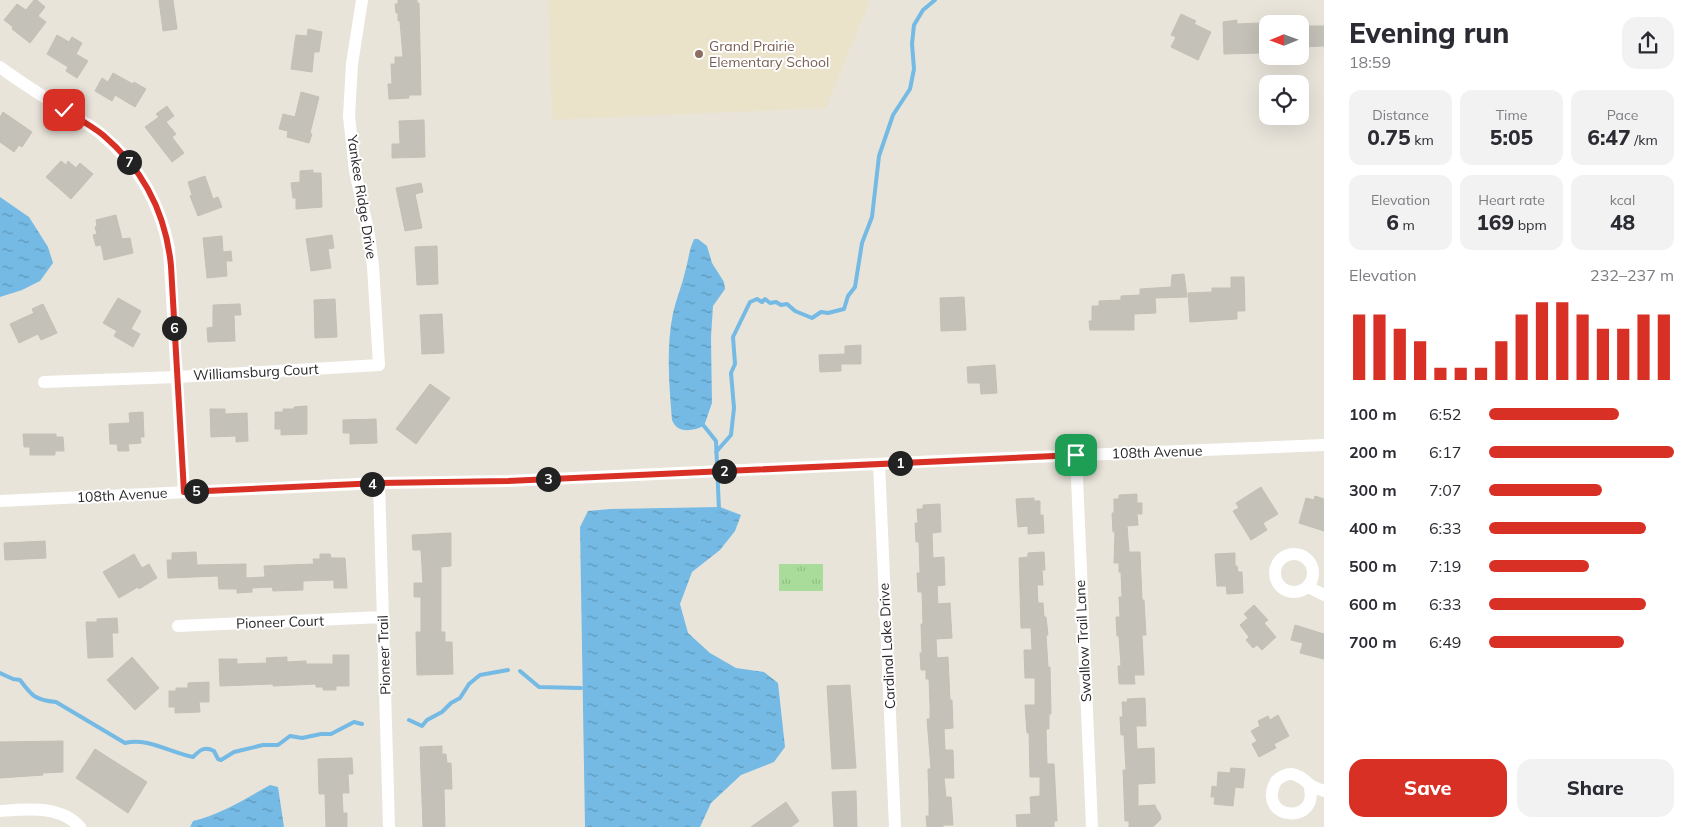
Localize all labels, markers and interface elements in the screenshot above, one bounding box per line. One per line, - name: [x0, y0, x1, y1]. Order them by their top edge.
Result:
- north arrow: [1259, 15, 1309, 65]
- map controls: [1259, 15, 1309, 125]
- text: Evening run: [1349, 15, 1509, 50]
- button: share: [1622, 17, 1674, 69]
- place label: Grand Prairie Elementary School: [709, 37, 829, 71]
- marker: Grand Prairie Elementary School: [693, 48, 705, 60]
- text: 18:59: [1349, 52, 1391, 72]
- button: locate: [1259, 75, 1309, 125]
- pin: [43, 89, 85, 131]
- icon: check: [50, 96, 78, 124]
- text: Distance: [1372, 106, 1429, 124]
- text: Time: [1496, 106, 1527, 124]
- text: Pace: [1607, 106, 1638, 124]
- text: 0.75: [1367, 124, 1411, 150]
- text: 5:05: [1490, 124, 1533, 150]
- text: 6:47: [1587, 124, 1631, 150]
- text: km: [1411, 131, 1434, 149]
- text: /km: [1631, 131, 1658, 149]
- street label: Yankee Ridge Drive: [343, 133, 381, 260]
- pin: 7: [116, 150, 142, 174]
- text: 7: [125, 153, 134, 171]
- text: Elevation: [1371, 191, 1430, 209]
- text: Heart rate: [1478, 191, 1545, 209]
- text: kcal: [1610, 191, 1635, 209]
- text: 6: [1386, 209, 1399, 235]
- text: 169: [1476, 209, 1514, 235]
- text: 48: [1610, 209, 1635, 235]
- text: m: [1399, 216, 1415, 234]
- text: bpm: [1514, 216, 1547, 234]
- text: Elevation: [1349, 265, 1417, 285]
- text: 232–237 m: [1590, 265, 1674, 285]
- pin: 6: [162, 316, 186, 340]
- text: 6: [170, 319, 179, 337]
- street label: Williamsburg Court: [193, 360, 319, 384]
- text: 100 m: [1349, 404, 1397, 424]
- text: 6:52: [1429, 404, 1461, 424]
- pin: [1055, 434, 1097, 476]
- icon: arrive: [1062, 441, 1090, 469]
- street label: 108th Avenue: [1111, 441, 1203, 463]
- text: 200 m: [1349, 442, 1397, 462]
- text: 6:17: [1429, 442, 1461, 462]
- pin: 1: [888, 450, 912, 476]
- text: 1: [896, 454, 905, 472]
- pin: 2: [712, 458, 736, 484]
- text: 2: [720, 462, 729, 480]
- pin: 3: [536, 466, 560, 492]
- text: 3: [544, 470, 553, 488]
- pin: 4: [360, 472, 384, 496]
- text: 4: [368, 475, 377, 493]
- pin: 5: [184, 478, 208, 504]
- text: 300 m: [1349, 480, 1397, 500]
- text: 7:07: [1429, 480, 1461, 500]
- text: 5: [192, 482, 201, 500]
- street label: 108th Avenue: [76, 484, 168, 506]
- text: 400 m: [1349, 518, 1397, 538]
- text: 6:33: [1429, 518, 1461, 538]
- text: 500 m: [1349, 556, 1397, 576]
- text: 7:19: [1429, 556, 1461, 576]
- street label: Swallow Trail Lane: [1071, 579, 1095, 703]
- street label: Cardinal Lake Drive: [875, 583, 899, 709]
- text: 600 m: [1349, 594, 1397, 614]
- text: 6:33: [1429, 594, 1461, 614]
- street label: Pioneer Court: [236, 611, 324, 633]
- street label: Pioneer Trail: [374, 615, 394, 695]
- text: 700 m: [1349, 632, 1397, 652]
- text: 6:49: [1429, 632, 1461, 652]
- button: Save: [1349, 759, 1507, 817]
- button: Share: [1517, 759, 1674, 817]

